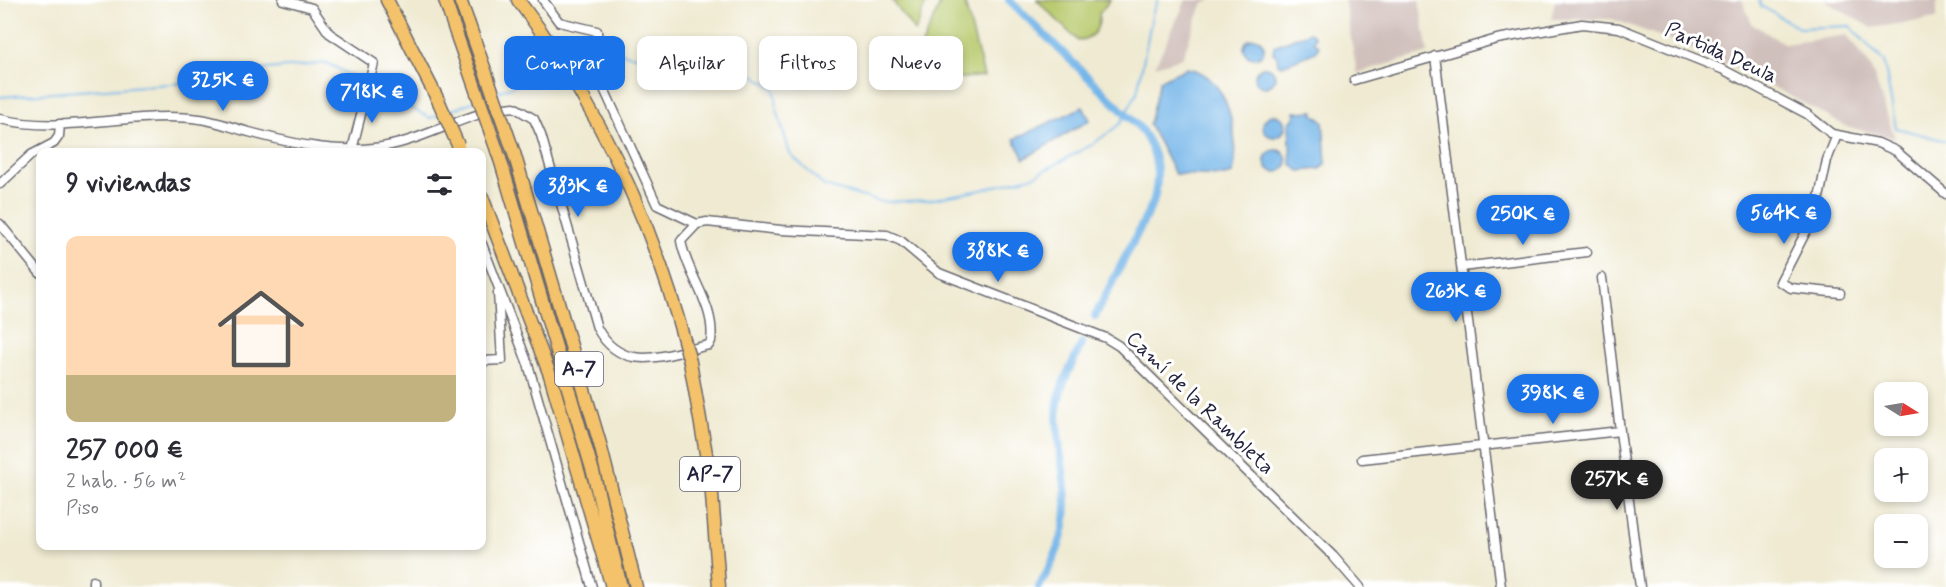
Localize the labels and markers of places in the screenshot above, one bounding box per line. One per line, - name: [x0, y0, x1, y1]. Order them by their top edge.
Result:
- pin: 325K €: [174, 61, 272, 112]
- pin: 718K €: [323, 73, 421, 124]
- pin: 383K €: [529, 167, 627, 218]
- pin: 564K €: [1735, 194, 1833, 245]
- pin: 250K €: [1474, 195, 1572, 246]
- pin: 388K €: [949, 232, 1047, 283]
- pin: 263K €: [1407, 272, 1505, 323]
- pin: 398K €: [1504, 374, 1602, 425]
- pin: 257K €: [1568, 460, 1666, 511]

